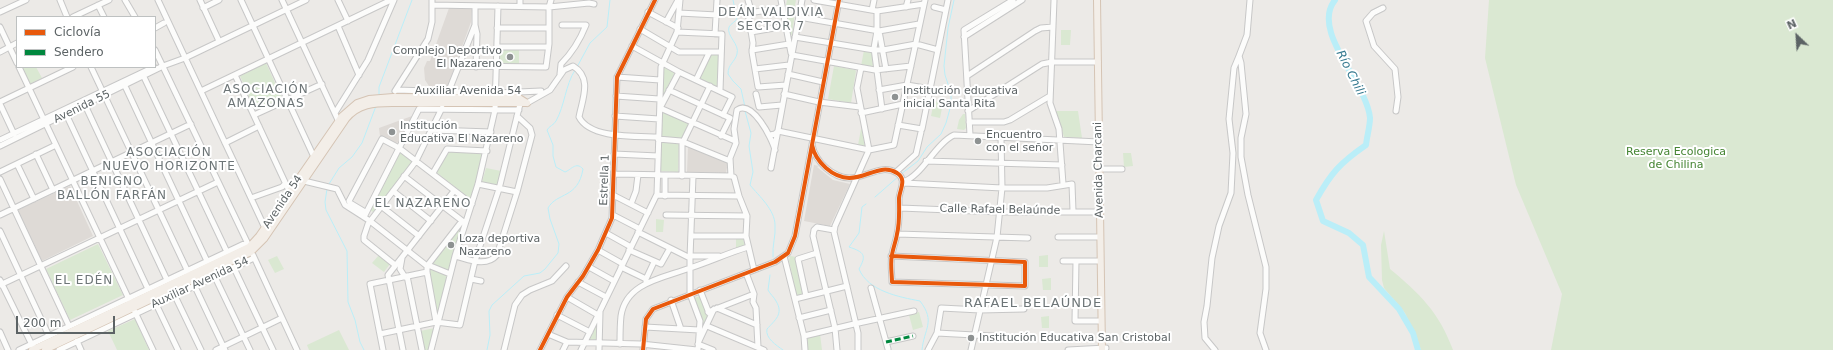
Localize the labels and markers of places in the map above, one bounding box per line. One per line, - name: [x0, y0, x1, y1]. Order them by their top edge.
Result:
- place label: Complejo Deportivo El Nazareno: [393, 44, 502, 70]
- marker: Complejo Deportivo El Nazareno: [505, 52, 515, 62]
- place label: Institución educativa inicial Santa Rita: [903, 84, 1018, 110]
- marker: Institución educativa inicial Santa Rita: [890, 92, 900, 102]
- place label: Institución Educativa El Nazareno: [400, 119, 524, 145]
- marker: Institución Educativa El Nazareno: [387, 127, 397, 137]
- place label: Encuentro con el señor: [986, 128, 1053, 154]
- marker: Encuentro con el señor: [973, 136, 983, 146]
- place label: Loza deportiva Nazareno: [459, 232, 540, 258]
- marker: Loza deportiva Nazareno: [446, 240, 456, 250]
- place label: Institución Educativa San Cristobal: [979, 331, 1171, 345]
- marker: Institución Educativa San Cristobal: [966, 333, 976, 343]

